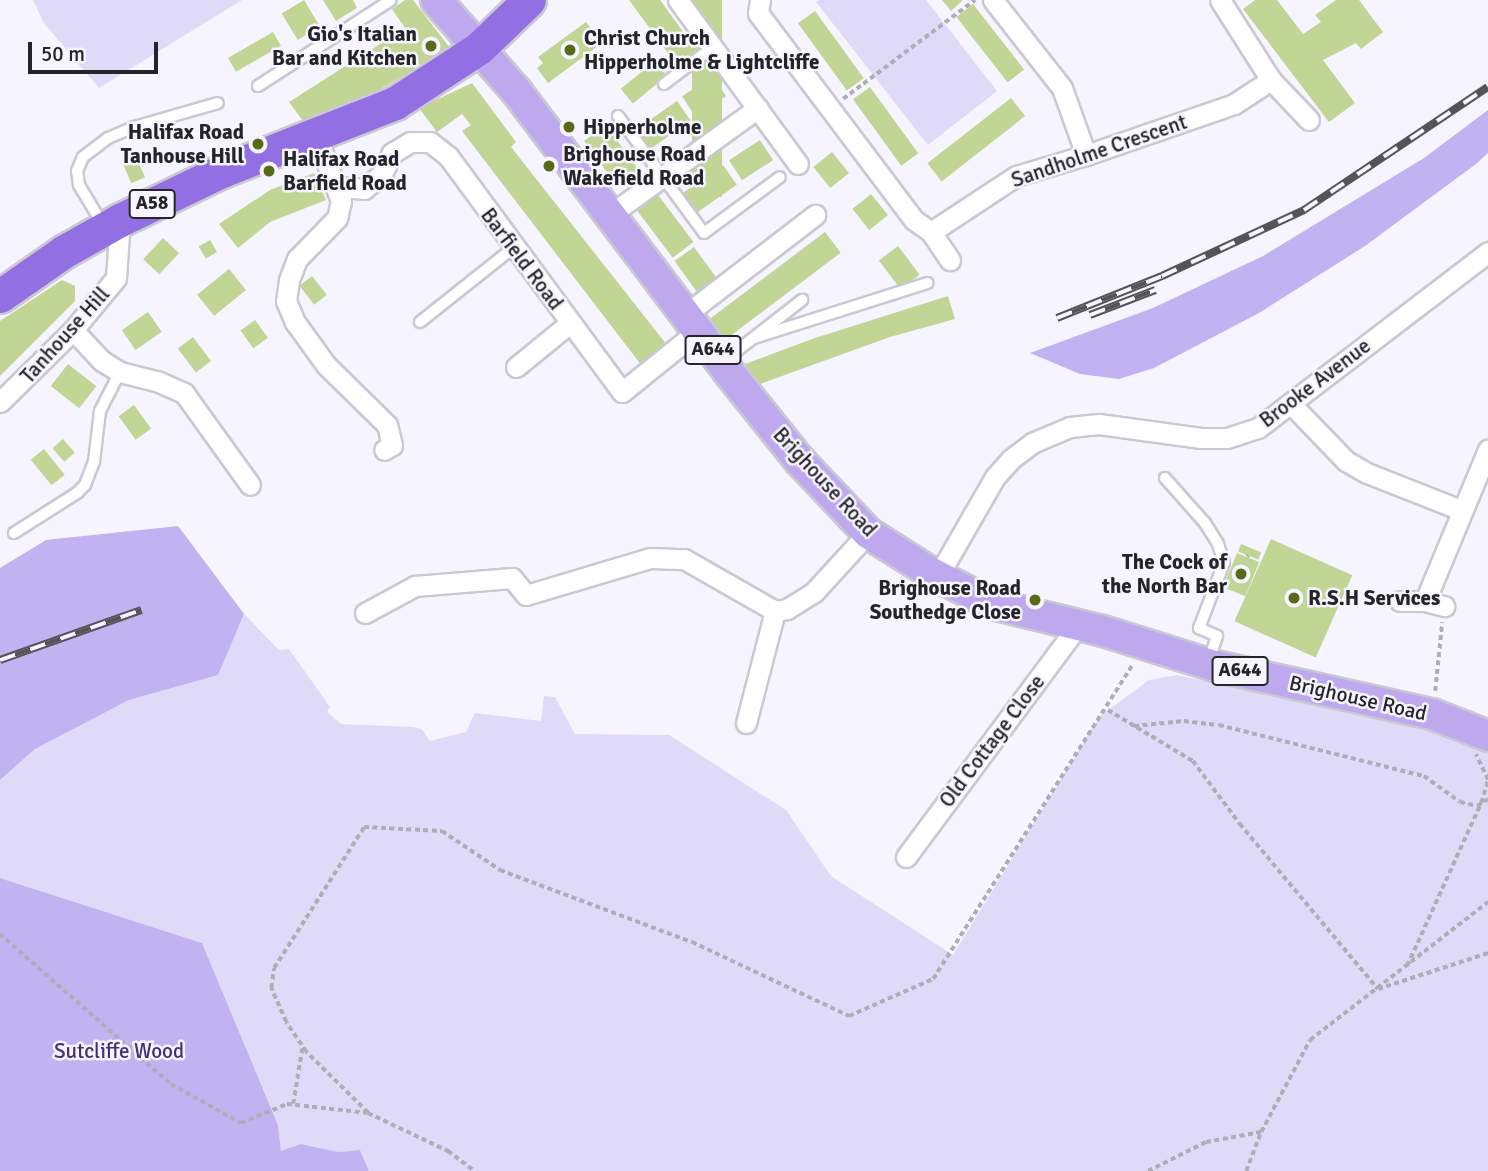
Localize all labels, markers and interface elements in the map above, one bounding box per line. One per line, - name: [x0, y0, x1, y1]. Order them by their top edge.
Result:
- place label: Gio's Italian Bar and Kitchen: [272, 21, 417, 71]
- place label: Christ Church Hipperholme & Lightcliffe: [584, 25, 819, 75]
- scale bar: [32, 28, 161, 72]
- marker: Gio's Italian Bar and Kitchen: [423, 38, 439, 54]
- text: 50 m: [41, 41, 85, 67]
- marker: Christ Church Hipperholme & Lightcliffe: [562, 42, 578, 58]
- street label: Sandholme Crescent: [1008, 109, 1190, 193]
- place label: Hipperholme: [583, 114, 701, 140]
- place label: Halifax Road Tanhouse Hill: [121, 119, 244, 169]
- marker: Hipperholme: [561, 119, 577, 135]
- marker: Halifax Road Tanhouse Hill: [250, 136, 266, 152]
- place label: Brighouse Road Wakefield Road: [563, 141, 706, 191]
- place label: Halifax Road Barfield Road: [283, 146, 407, 196]
- marker: Brighouse Road Wakefield Road: [541, 158, 557, 174]
- marker: Halifax Road Barfield Road: [261, 163, 277, 179]
- road number: A58: [128, 188, 176, 220]
- street label: Barfield Road: [475, 203, 569, 315]
- street label: Tanhouse Hill: [15, 282, 115, 388]
- street label: Brooke Avenue: [1255, 333, 1375, 433]
- road number: A644: [683, 334, 743, 366]
- street label: Brighouse Road: [768, 422, 882, 542]
- place label: The Cock of the North Bar: [1102, 549, 1227, 599]
- marker: The Cock of the North Bar: [1233, 566, 1249, 582]
- place label: Brighouse Road Southedge Close: [870, 575, 1021, 625]
- place label: R.S.H Services: [1308, 585, 1440, 611]
- marker: R.S.H Services: [1286, 590, 1302, 606]
- marker: Brighouse Road Southedge Close: [1027, 592, 1043, 608]
- road number: A644: [1210, 656, 1270, 686]
- street label: Old Cottage Close: [934, 670, 1050, 812]
- street label: Brighouse Road: [1287, 670, 1429, 726]
- park label: Sutcliffe Wood: [54, 1038, 184, 1064]

